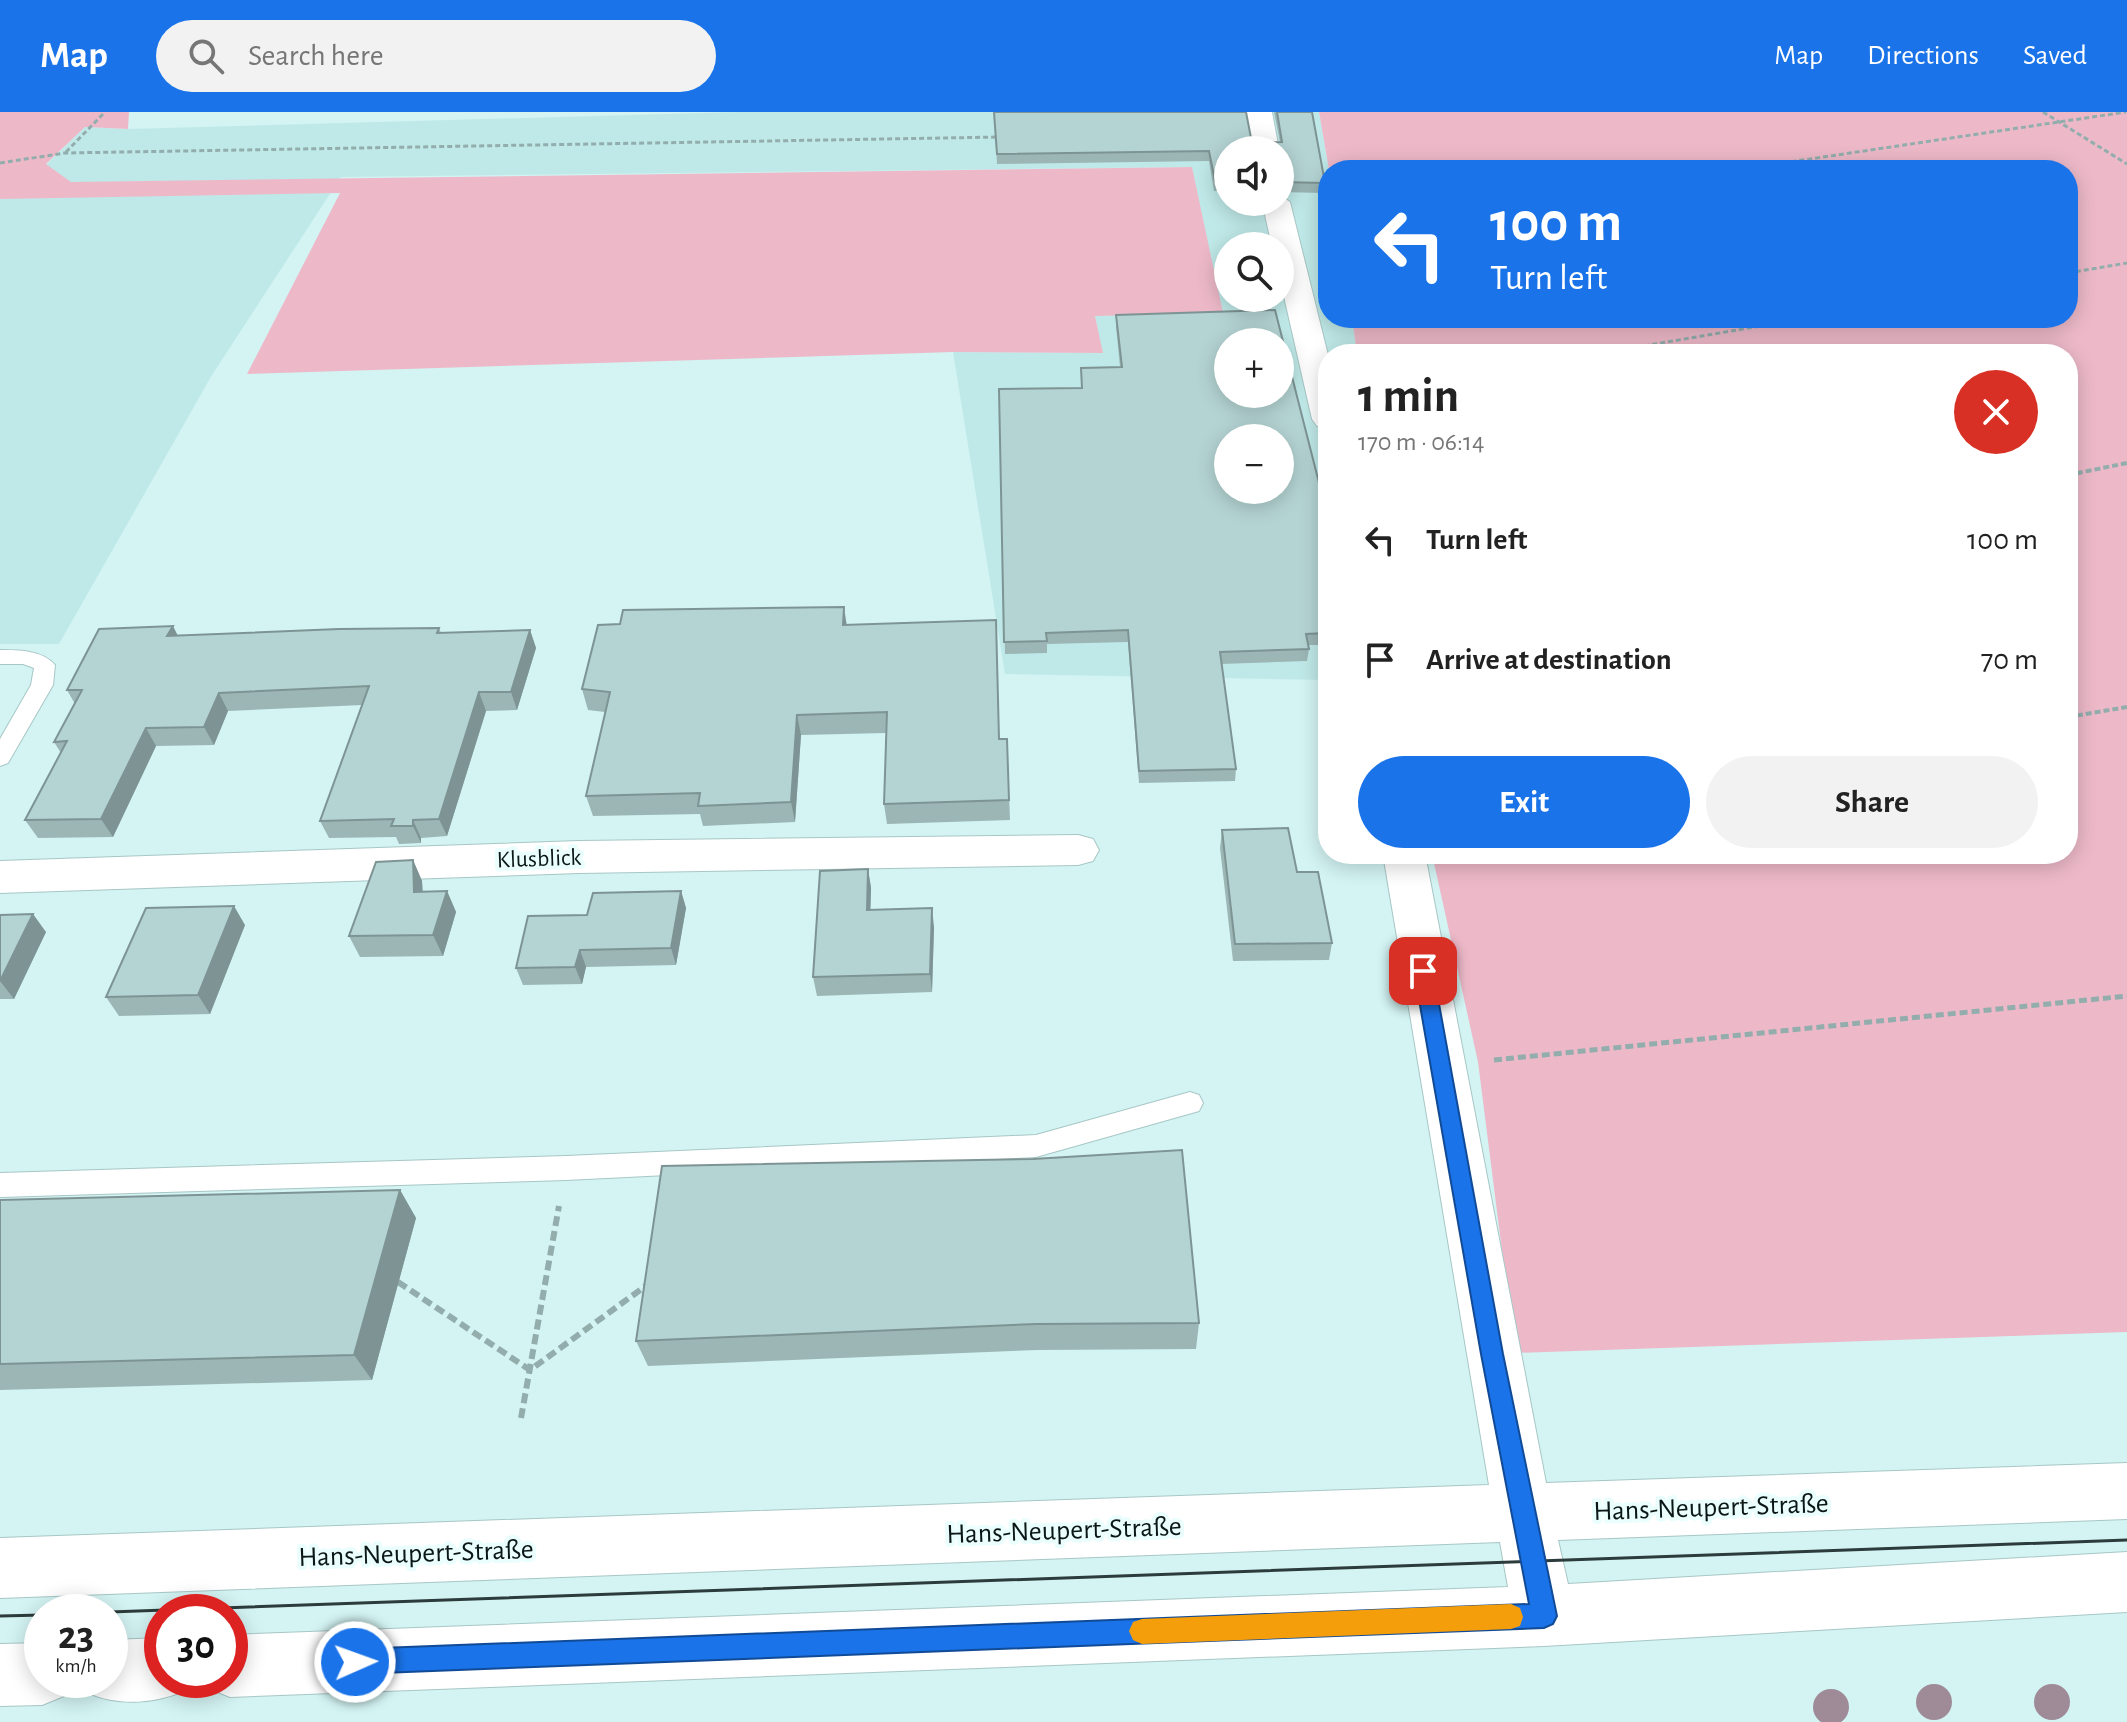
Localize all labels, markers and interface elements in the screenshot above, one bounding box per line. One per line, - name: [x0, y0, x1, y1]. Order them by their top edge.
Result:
- search box: [156, 20, 716, 92]
- icon: search: [184, 34, 228, 78]
- text: Map: [40, 37, 108, 75]
- text: Search here: [248, 41, 384, 71]
- text: Map: [1774, 42, 1823, 70]
- text: Directions: [1867, 42, 1979, 70]
- text: Saved: [2023, 42, 2087, 70]
- map controls: [1214, 136, 1294, 504]
- button: sound: [1214, 136, 1294, 216]
- icon: left: [1358, 192, 1462, 296]
- text: 100 m: [1490, 195, 1622, 251]
- button: search: [1214, 232, 1294, 312]
- text: Turn left: [1490, 260, 1607, 296]
- button: +: [1214, 328, 1294, 408]
- button: close: [1954, 370, 2038, 454]
- text: 1 min: [1358, 373, 1459, 421]
- button: −: [1214, 424, 1294, 504]
- text: 170 m · 06:14: [1358, 429, 1485, 455]
- icon: left: [1358, 518, 1402, 562]
- text: Turn left: [1426, 525, 1527, 555]
- text: 100 m: [1967, 525, 2038, 555]
- icon: arrive: [1358, 638, 1402, 682]
- text: Arrive at destination: [1426, 645, 1672, 675]
- text: 70 m: [1981, 645, 2038, 675]
- button: Exit: [1358, 756, 1690, 848]
- button: Share: [1706, 756, 2038, 848]
- street label: Klusblick: [496, 846, 582, 872]
- pin: [1389, 937, 1457, 1005]
- icon: arrive: [1401, 949, 1445, 993]
- street label: Hans-Neupert-Straße: [1593, 1490, 1829, 1526]
- street label: Hans-Neupert-Straße: [946, 1513, 1182, 1549]
- street label: Hans-Neupert-Straße: [298, 1536, 534, 1572]
- speed limit sign: 30: [144, 1594, 248, 1698]
- text: 23: [58, 1616, 94, 1656]
- position arrow: [313, 1620, 397, 1704]
- text: km/h: [55, 1656, 97, 1676]

